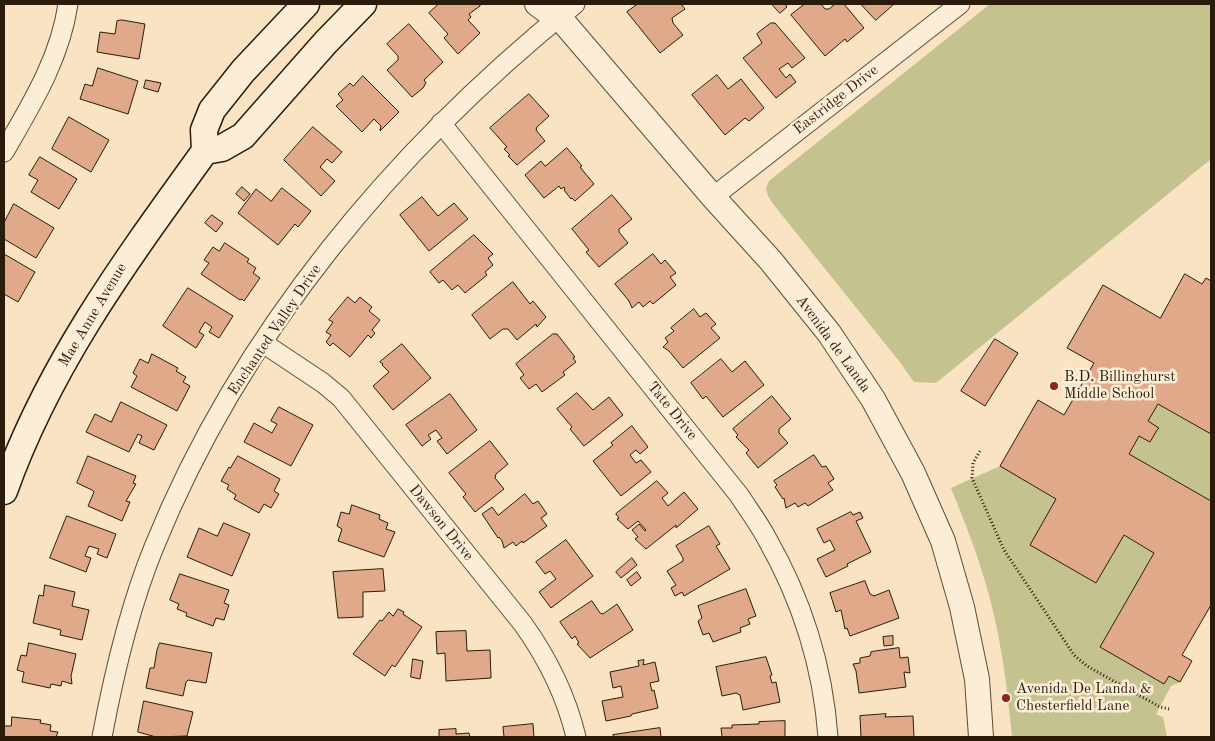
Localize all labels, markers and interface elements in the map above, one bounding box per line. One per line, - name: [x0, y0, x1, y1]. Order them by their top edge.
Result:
- street label: Eastridge Drive: [790, 61, 882, 139]
- street label: Mae Anne Avenue: [55, 260, 131, 370]
- street label: Enchanted Valley Drive: [225, 261, 325, 399]
- street label: Avenida de Landa: [792, 292, 874, 396]
- place label: B.D. Billinghurst Middle School: [1064, 368, 1175, 403]
- street label: Tate Drive: [643, 378, 701, 444]
- marker: B.D. Billinghurst Middle School: [1048, 380, 1060, 392]
- street label: Dawson Drive: [405, 481, 477, 565]
- place label: Avenida De Landa & Chesterfield Lane: [1016, 680, 1152, 715]
- marker: Avenida De Landa & Chesterfield Lane: [1000, 692, 1012, 704]

